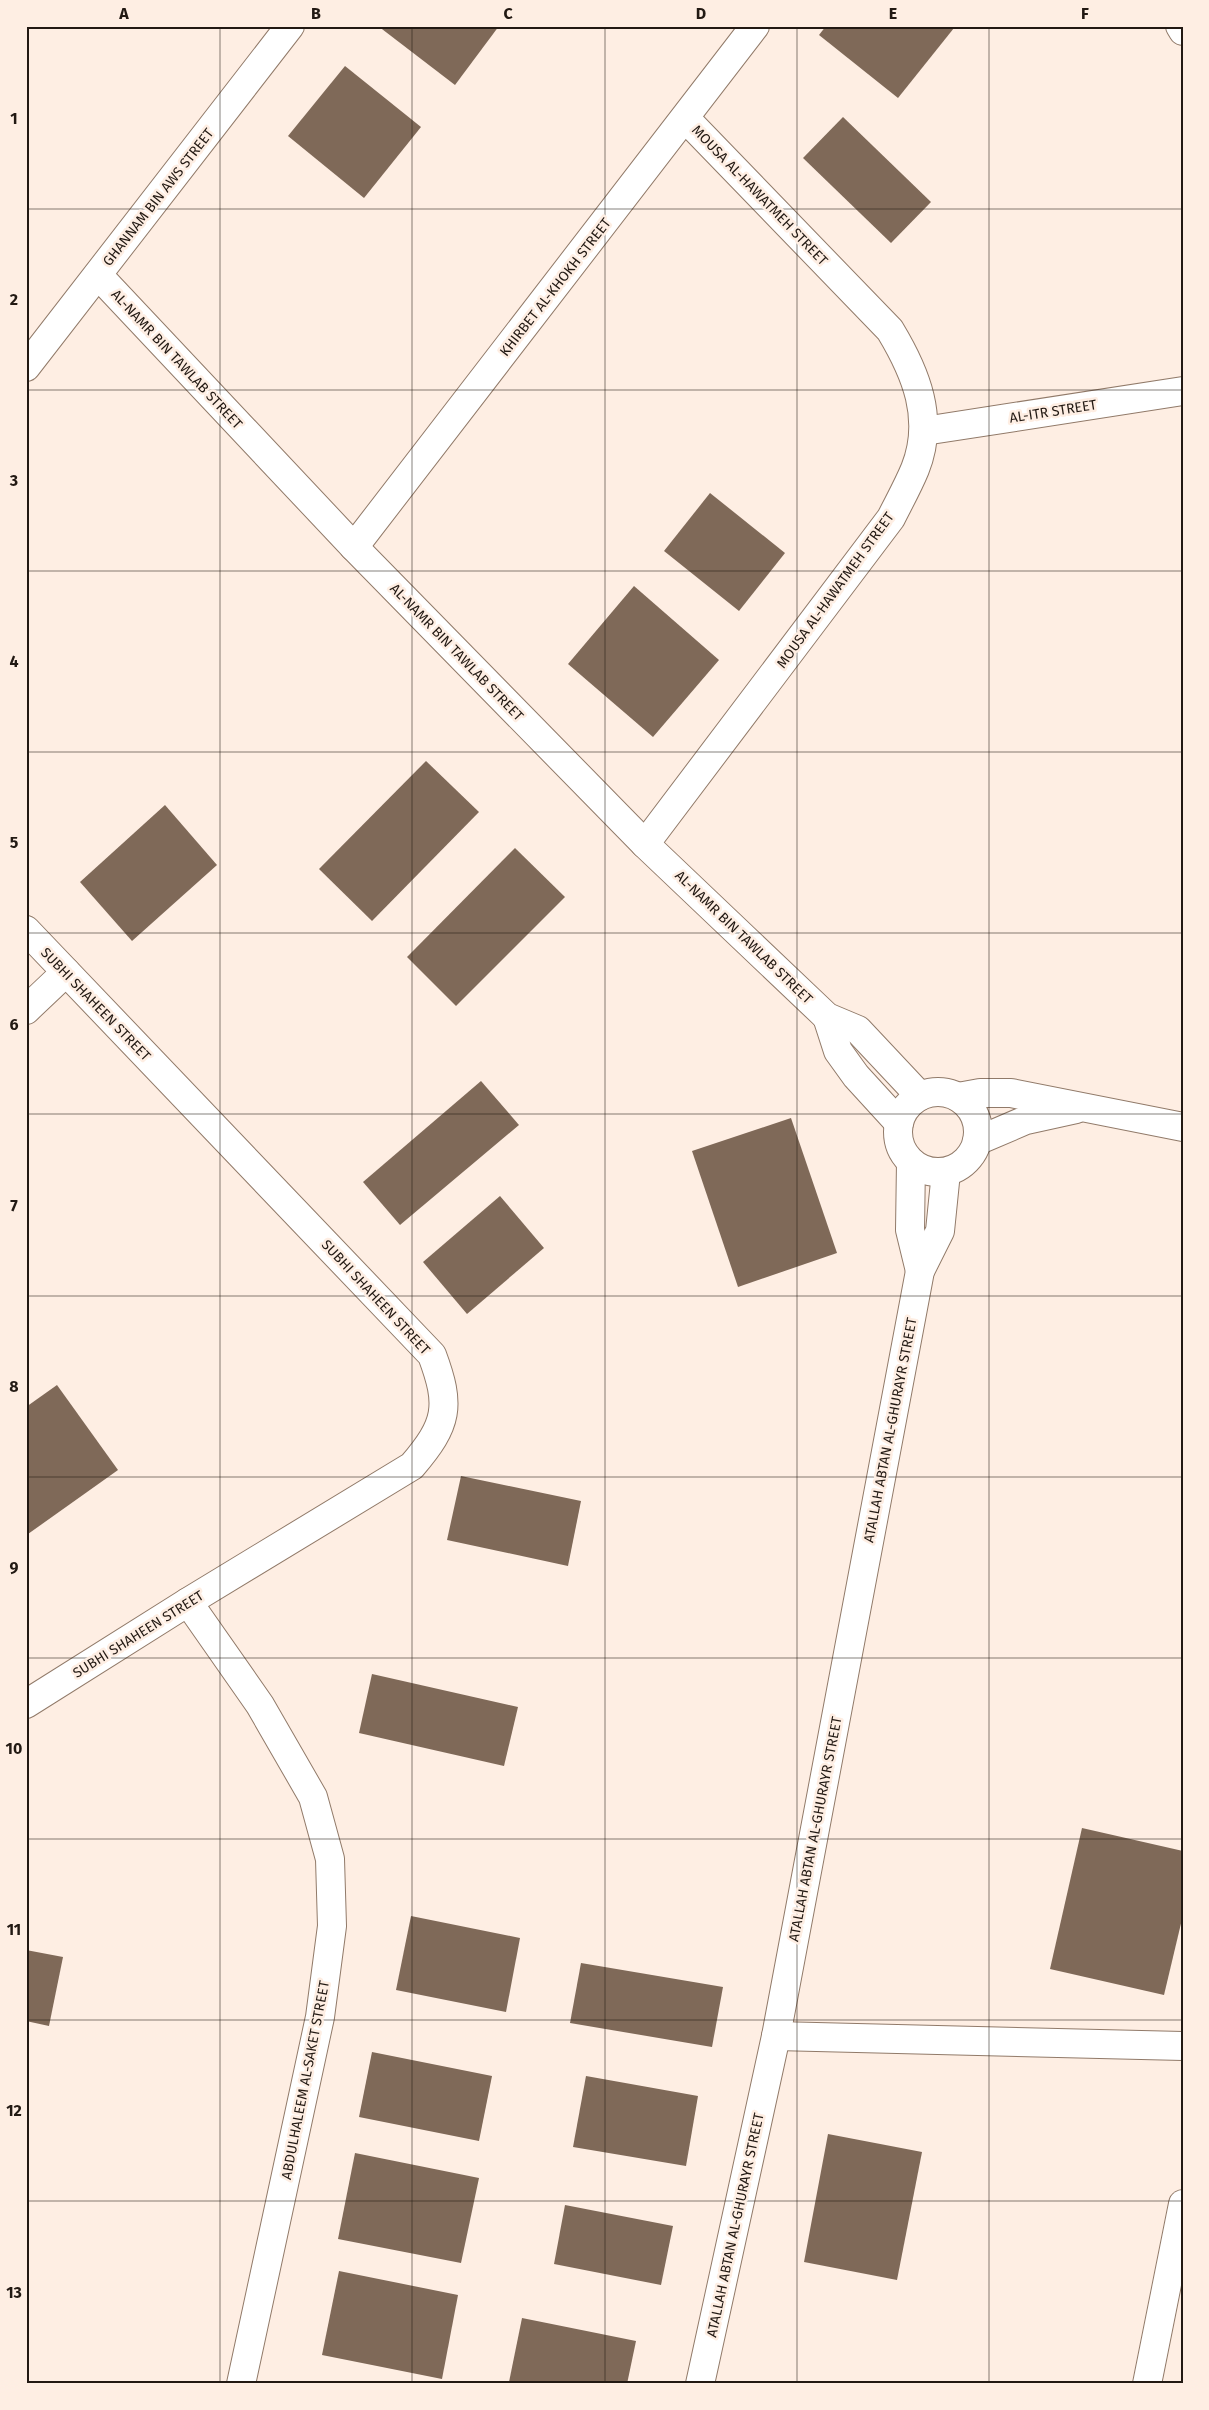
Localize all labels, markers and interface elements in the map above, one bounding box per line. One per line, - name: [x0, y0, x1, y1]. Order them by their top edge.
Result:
- text: A: [118, 4, 129, 23]
- text: B: [311, 4, 321, 23]
- text: C: [503, 4, 513, 23]
- text: D: [696, 4, 706, 23]
- text: E: [889, 4, 897, 23]
- text: F: [1081, 4, 1089, 23]
- text: 1: [10, 109, 18, 128]
- street label: MOUSA AL-HAWATMEH STREET: [688, 122, 832, 270]
- street label: GHANNAM BIN AWS STREET: [99, 124, 218, 270]
- street label: KHIRBET AL-KHOKH STREET: [496, 214, 615, 360]
- street label: AL-NAMR BIN TAWLAB STREET: [108, 286, 246, 433]
- text: 2: [10, 290, 18, 309]
- street label: AL-ITR STREET: [1008, 396, 1099, 427]
- text: 3: [9, 471, 18, 490]
- street label: MOUSA AL-HAWATMEH STREET: [773, 508, 898, 671]
- street label: AL-NAMR BIN TAWLAB STREET: [386, 580, 527, 725]
- text: 4: [9, 652, 19, 671]
- text: 5: [10, 833, 19, 852]
- street label: AL-NAMR BIN TAWLAB STREET: [671, 867, 816, 1008]
- street label: SUBHI SHAHEEN STREET: [37, 944, 155, 1065]
- text: 6: [9, 1015, 19, 1034]
- text: 7: [10, 1196, 18, 1215]
- street label: SUBHI SHAHEEN STREET: [318, 1236, 434, 1359]
- street label: ATALLAH ABTAN AL-GHURAYR STREET: [860, 1315, 921, 1544]
- text: 8: [9, 1377, 19, 1396]
- text: 9: [10, 1558, 19, 1577]
- street label: SUBHI SHAHEEN STREET: [70, 1587, 207, 1682]
- street label: ATALLAH ABTAN AL-GHURAYR STREET: [785, 1714, 846, 1943]
- text: 10: [6, 1739, 22, 1758]
- text: 11: [7, 1920, 21, 1939]
- street label: ABDULHALEEM AL-SAKET STREET: [278, 1979, 333, 2181]
- text: 12: [6, 2101, 22, 2120]
- street label: ATALLAH ABTAN AL-GHURAYR STREET: [703, 2111, 768, 2339]
- text: 13: [6, 2283, 22, 2302]

